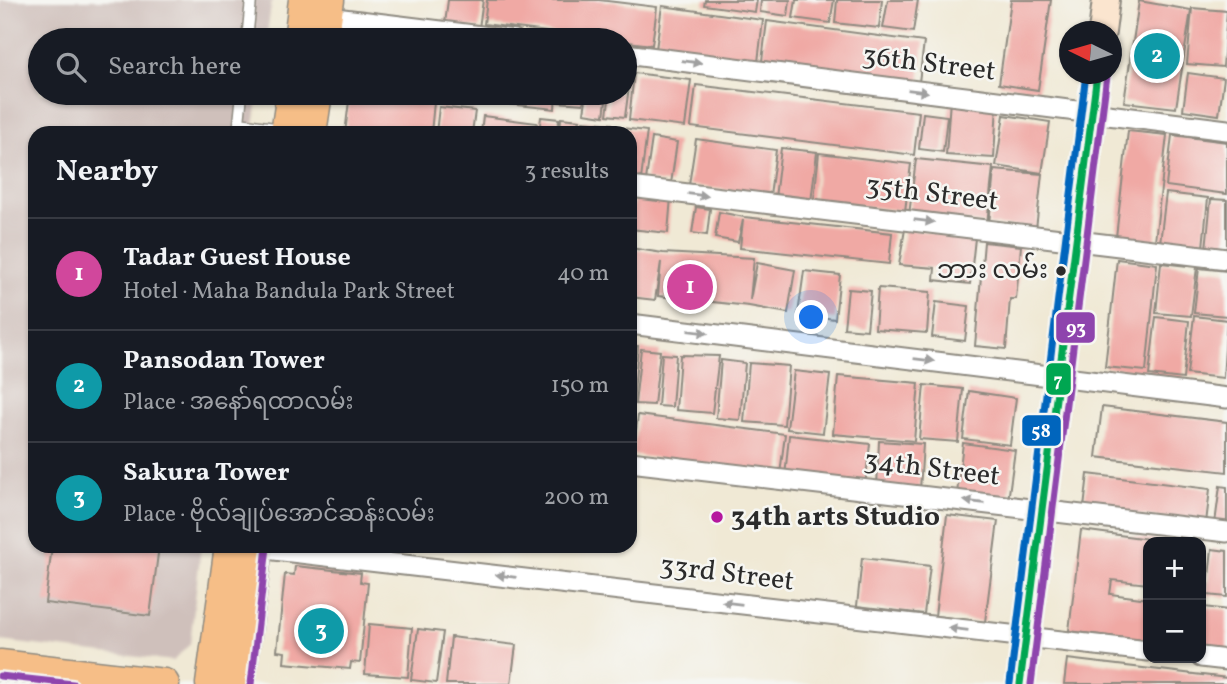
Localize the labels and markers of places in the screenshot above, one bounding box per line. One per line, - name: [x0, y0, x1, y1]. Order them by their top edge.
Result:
- pin: 2: [1134, 30, 1180, 82]
- place label: ဘား လမ်း: [937, 252, 1048, 289]
- pin: 1: [667, 261, 713, 313]
- marker: ဘား လမ်း: [1054, 264, 1068, 278]
- place label: 34th arts Studio: [731, 498, 940, 537]
- marker: 34th arts Studio: [709, 509, 725, 525]
- pin: 3: [298, 605, 344, 657]

